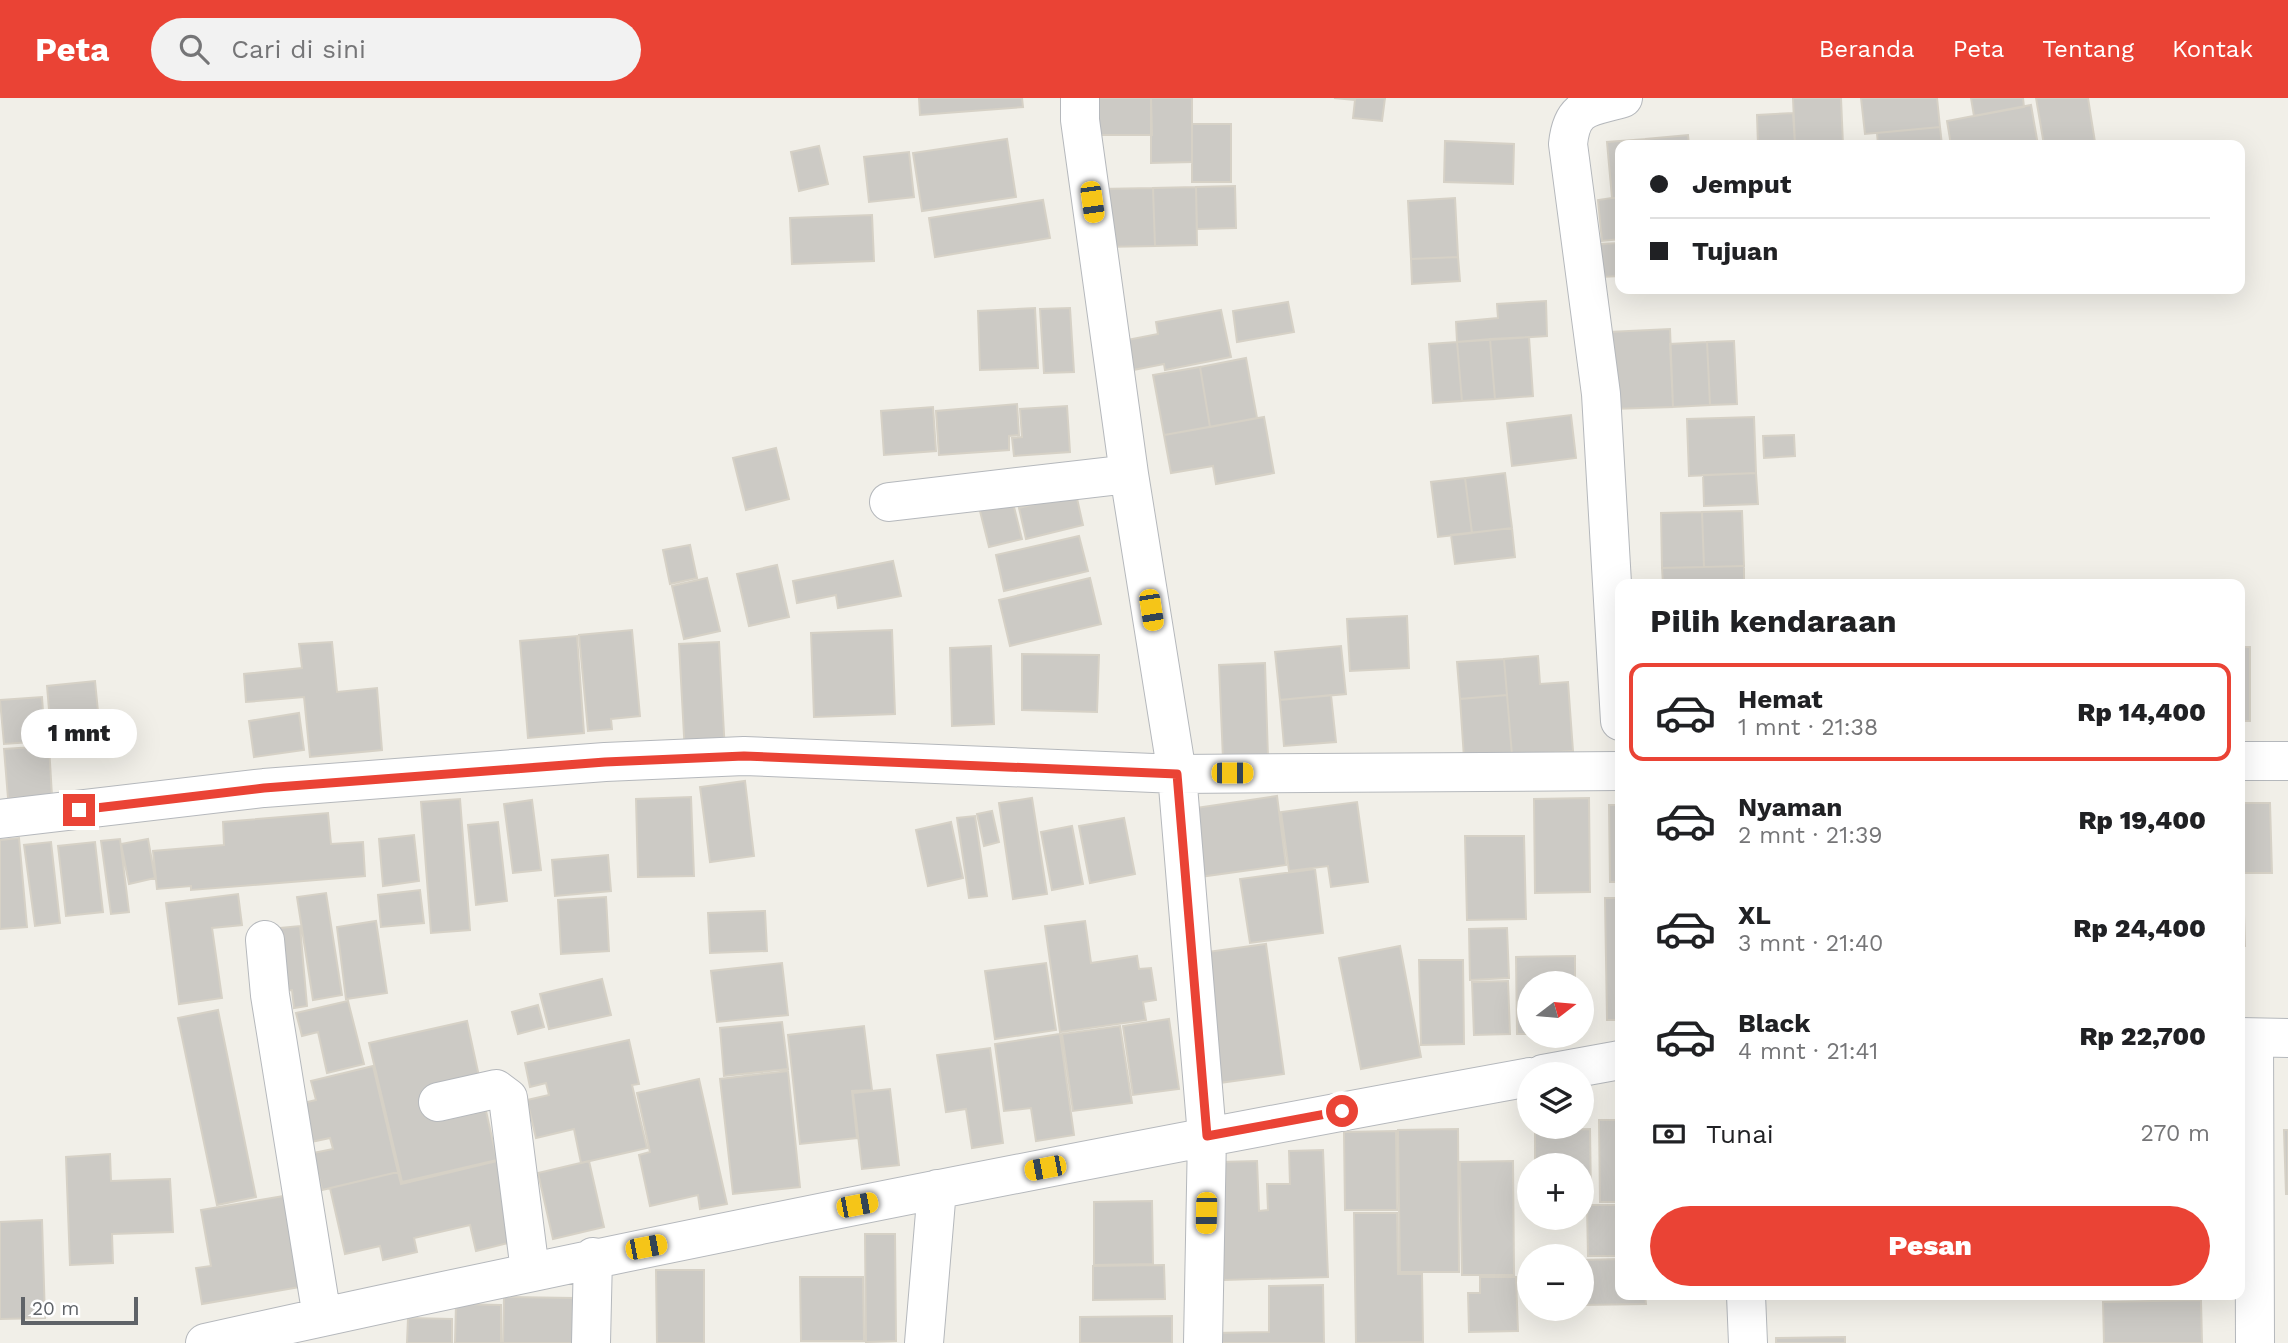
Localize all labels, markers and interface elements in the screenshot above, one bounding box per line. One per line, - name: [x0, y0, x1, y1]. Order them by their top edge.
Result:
- search box: [151, 18, 641, 81]
- text: Peta: [35, 30, 109, 69]
- icon: search: [175, 30, 213, 68]
- text: Cari di sini: [231, 34, 366, 64]
- text: Beranda: [1819, 35, 1915, 63]
- text: Peta: [1953, 35, 2004, 63]
- text: Tentang: [2042, 35, 2134, 63]
- text: Kontak: [2172, 35, 2253, 63]
- text: Jemput: [1692, 169, 1791, 199]
- car: [1079, 180, 1106, 224]
- text: Tujuan: [1692, 236, 1778, 266]
- car: [1138, 588, 1165, 632]
- text: Pilih kendaraan: [1650, 602, 1897, 640]
- icon: car: [1654, 681, 1717, 744]
- text: Hemat: [1738, 684, 1823, 714]
- text: Rp 14,400: [2077, 697, 2206, 727]
- callout: 1 mnt: [21, 708, 137, 758]
- text: 1 mnt · 21:38: [1738, 714, 1878, 741]
- text: 1 mnt: [48, 720, 110, 747]
- car: [1212, 763, 1254, 784]
- icon: car: [1654, 789, 1717, 852]
- text: Nyaman: [1738, 792, 1842, 822]
- route end: [63, 794, 95, 826]
- text: Rp 19,400: [2078, 805, 2206, 835]
- text: 2 mnt · 21:39: [1738, 822, 1883, 849]
- icon: car: [1654, 897, 1717, 960]
- text: XL: [1738, 900, 1771, 930]
- text: Rp 24,400: [2073, 913, 2206, 943]
- text: 3 mnt · 21:40: [1738, 930, 1883, 957]
- north arrow: [1517, 971, 1594, 1048]
- map controls: [1517, 971, 1594, 1321]
- icon: car: [1654, 1005, 1717, 1068]
- text: Black: [1738, 1008, 1810, 1038]
- text: Rp 22,700: [2079, 1021, 2206, 1051]
- text: 4 mnt · 21:41: [1738, 1038, 1878, 1065]
- button: layers: [1517, 1062, 1594, 1139]
- route start: [1326, 1095, 1358, 1127]
- icon: cash: [1650, 1115, 1688, 1153]
- text: Tunai: [1706, 1119, 1774, 1149]
- text: 270 m: [2141, 1120, 2210, 1147]
- button: +: [1517, 1153, 1594, 1230]
- car: [1023, 1154, 1068, 1182]
- car: [835, 1191, 880, 1219]
- car: [1196, 1192, 1217, 1234]
- button: Pesan: [1650, 1206, 2210, 1286]
- car: [624, 1233, 669, 1261]
- button: −: [1517, 1244, 1594, 1321]
- scale bar: [21, 1294, 138, 1326]
- text: 20 m: [32, 1297, 79, 1320]

